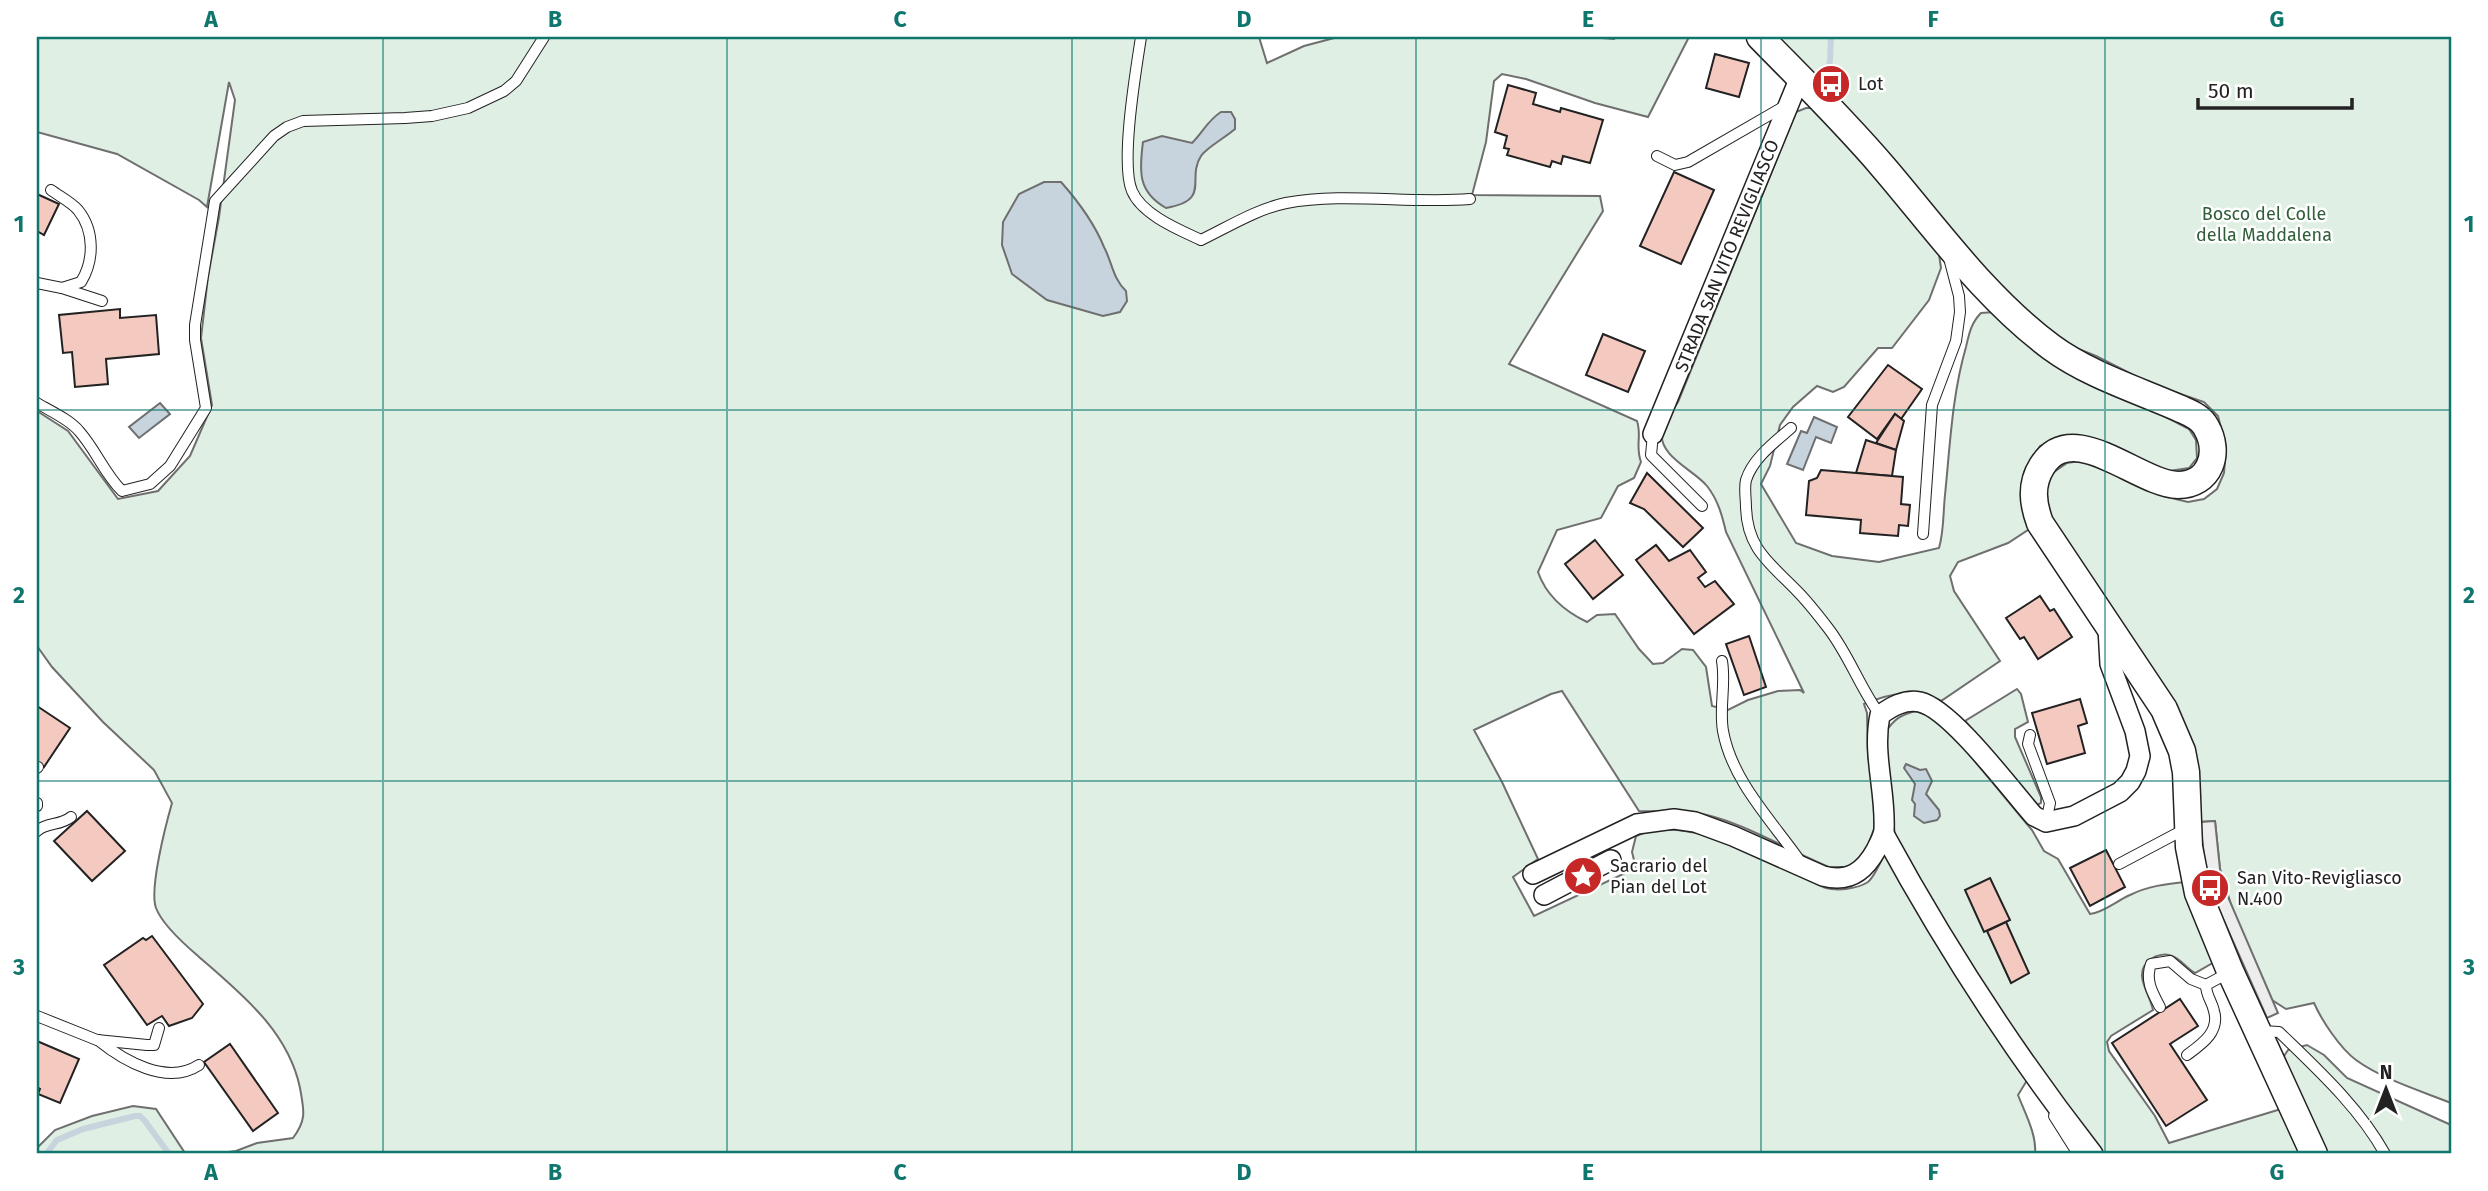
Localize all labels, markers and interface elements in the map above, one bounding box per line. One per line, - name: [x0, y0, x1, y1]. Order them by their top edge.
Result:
- text: A: [203, 5, 218, 33]
- text: B: [548, 5, 562, 33]
- text: C: [893, 5, 907, 33]
- text: D: [1237, 5, 1252, 33]
- text: E: [1582, 5, 1594, 33]
- text: F: [1927, 5, 1939, 33]
- text: G: [2270, 5, 2284, 33]
- bus stop icon: Lot: [1810, 63, 1852, 105]
- scale bar: [2198, 66, 2352, 110]
- place label: Lot: [1858, 73, 1884, 95]
- text: 50 m: [2208, 78, 2254, 104]
- street label: STRADA SAN VITO REVIGLIASCO: [1670, 137, 1784, 375]
- park label: Bosco del Colle della Maddalena: [2196, 203, 2332, 246]
- text: 1: [14, 210, 24, 238]
- text: 1: [2464, 210, 2474, 238]
- text: 2: [13, 581, 25, 609]
- text: 2: [2463, 581, 2475, 609]
- place icon: Sacrario del Pian del Lot: [1562, 855, 1604, 897]
- place label: Sacrario del Pian del Lot: [1610, 855, 1707, 898]
- bus stop icon: San Vito-Revigliasco N.400: [2189, 867, 2231, 909]
- place label: San Vito-Revigliasco N.400: [2237, 867, 2402, 910]
- text: 3: [12, 953, 25, 981]
- text: 3: [2462, 953, 2475, 981]
- north arrow: [2352, 1054, 2422, 1124]
- text: N: [2380, 1061, 2392, 1084]
- text: A: [203, 1158, 218, 1186]
- text: B: [548, 1158, 562, 1186]
- text: C: [893, 1158, 907, 1186]
- text: D: [1237, 1158, 1252, 1186]
- text: E: [1582, 1158, 1594, 1186]
- text: F: [1927, 1158, 1939, 1186]
- text: G: [2270, 1158, 2284, 1186]

